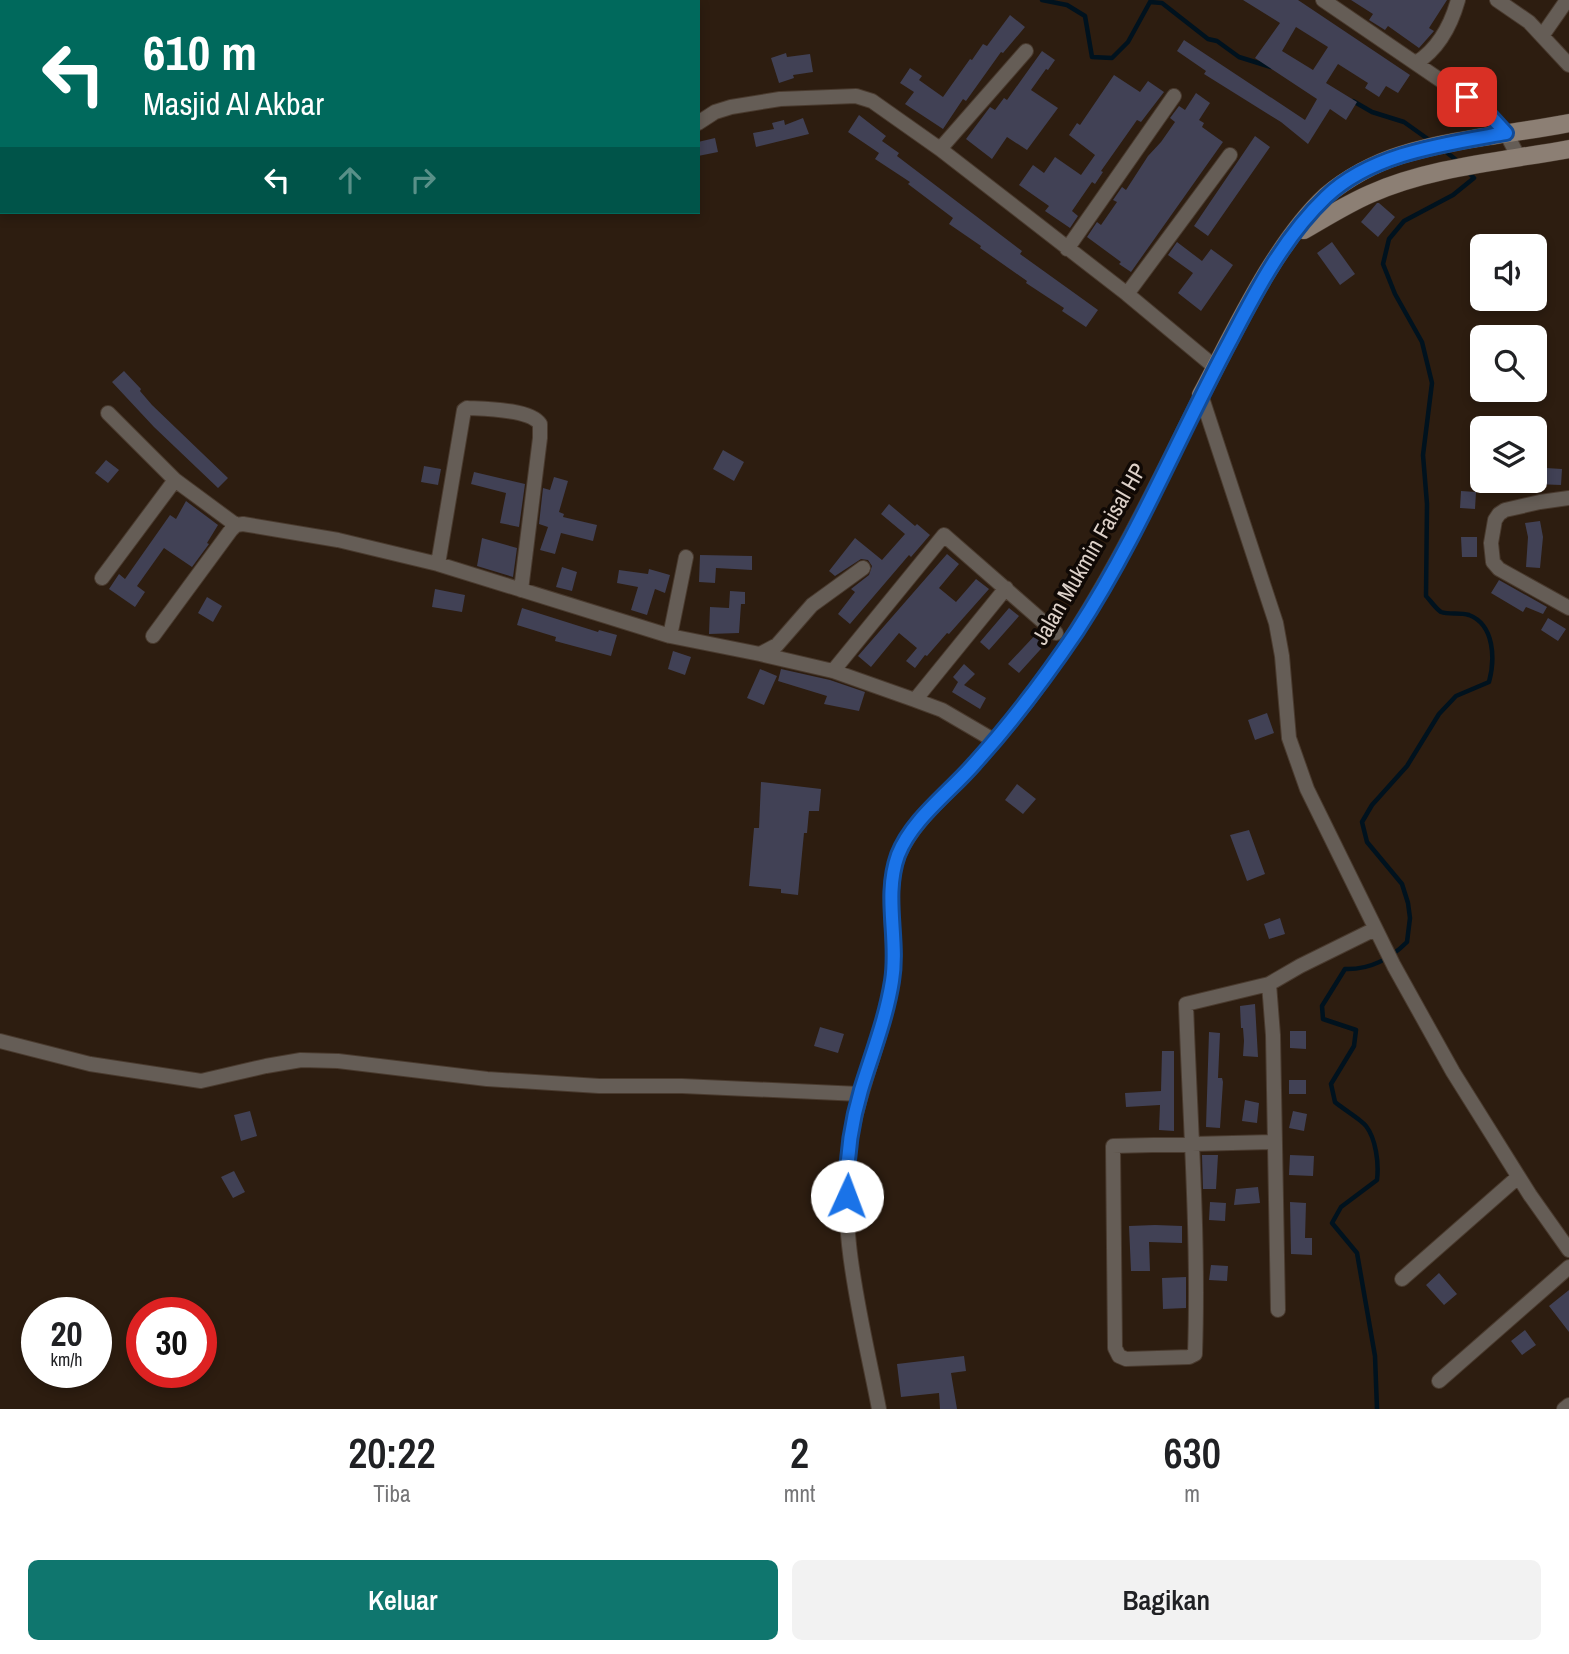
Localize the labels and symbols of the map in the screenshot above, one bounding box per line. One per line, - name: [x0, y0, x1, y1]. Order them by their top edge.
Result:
- pin: [1437, 67, 1497, 127]
- street label: Jalan Mukmin Faisal HP: [1024, 457, 1153, 650]
- position arrow: [810, 1159, 884, 1233]
- speed limit sign: 30: [126, 1297, 217, 1388]

